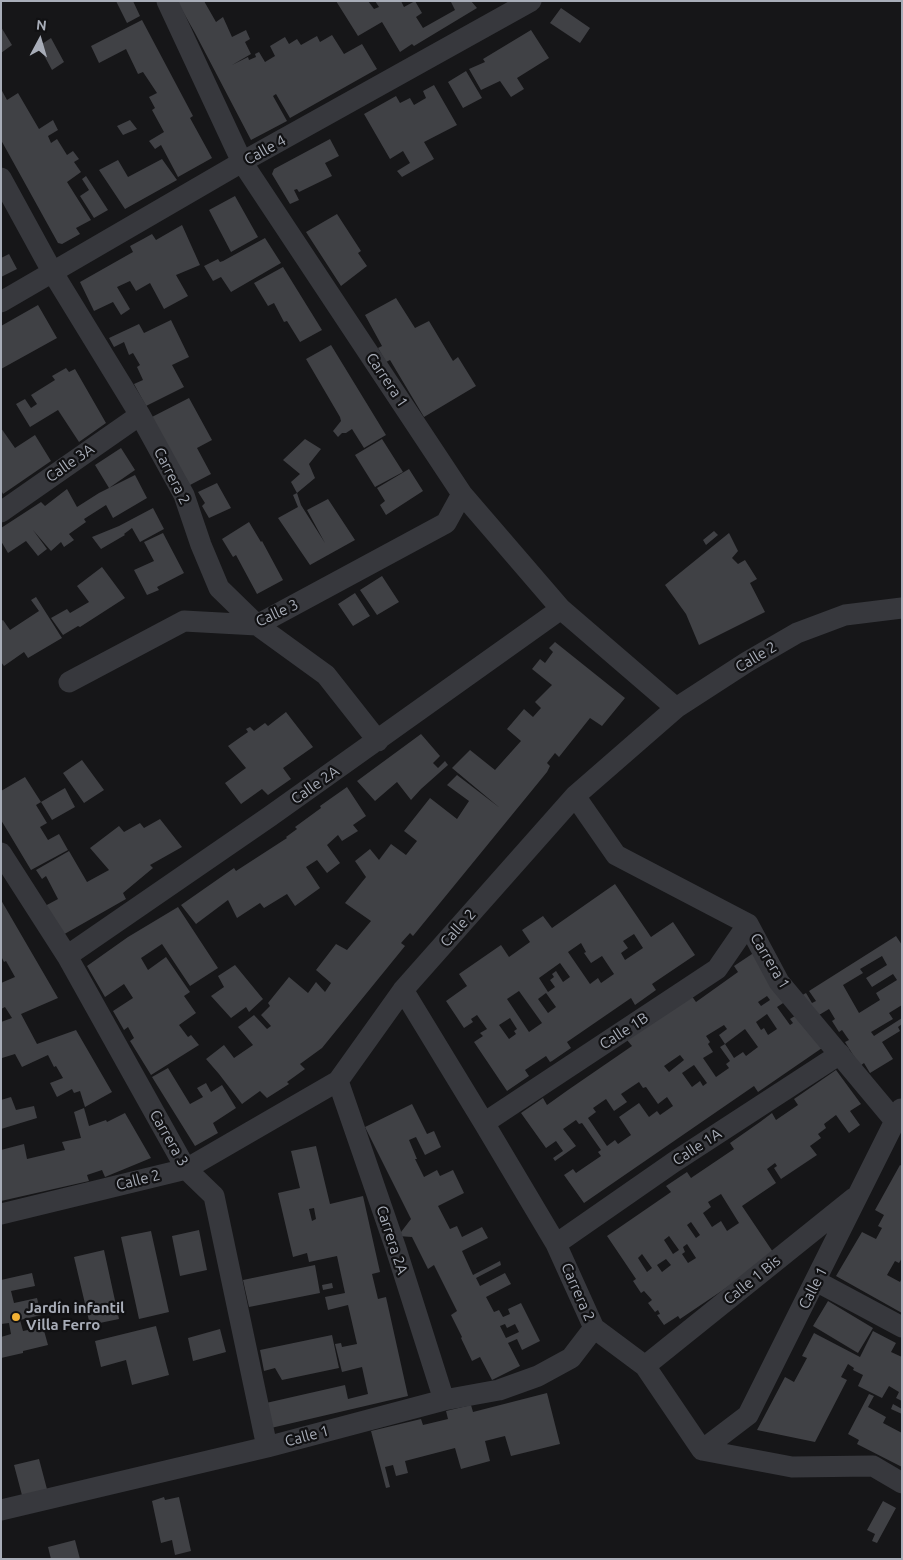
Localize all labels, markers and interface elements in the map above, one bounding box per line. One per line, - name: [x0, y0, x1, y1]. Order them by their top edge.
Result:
- north arrow: [15, 15, 65, 65]
- text: N: [36, 17, 48, 34]
- street label: Calle 4: [241, 131, 289, 169]
- street label: Carrera 1: [362, 349, 412, 411]
- street label: Calle 3A: [42, 440, 98, 486]
- street label: Carrera 2: [150, 444, 194, 508]
- street label: Calle 3: [253, 595, 301, 631]
- street label: Calle 2: [732, 638, 780, 676]
- street label: Calle 2A: [287, 762, 343, 808]
- street label: Calle 2: [436, 905, 480, 951]
- street label: Carrera 1: [746, 930, 794, 992]
- street label: Calle 1B: [596, 1009, 652, 1053]
- street label: Carrera 3: [146, 1107, 192, 1169]
- street label: Calle 1A: [669, 1125, 725, 1169]
- street label: Calle 2: [114, 1166, 162, 1194]
- street label: Carrera 2A: [372, 1203, 412, 1277]
- street label: Calle 1 Bis: [720, 1252, 784, 1308]
- street label: Carrera 2: [557, 1260, 599, 1324]
- street label: Calle 1: [795, 1264, 831, 1312]
- place label: Jardín infantil Villa Ferro: [26, 1299, 125, 1334]
- marker: Jardín infantil Villa Ferro: [10, 1311, 22, 1323]
- street label: Calle 1: [283, 1421, 331, 1451]

